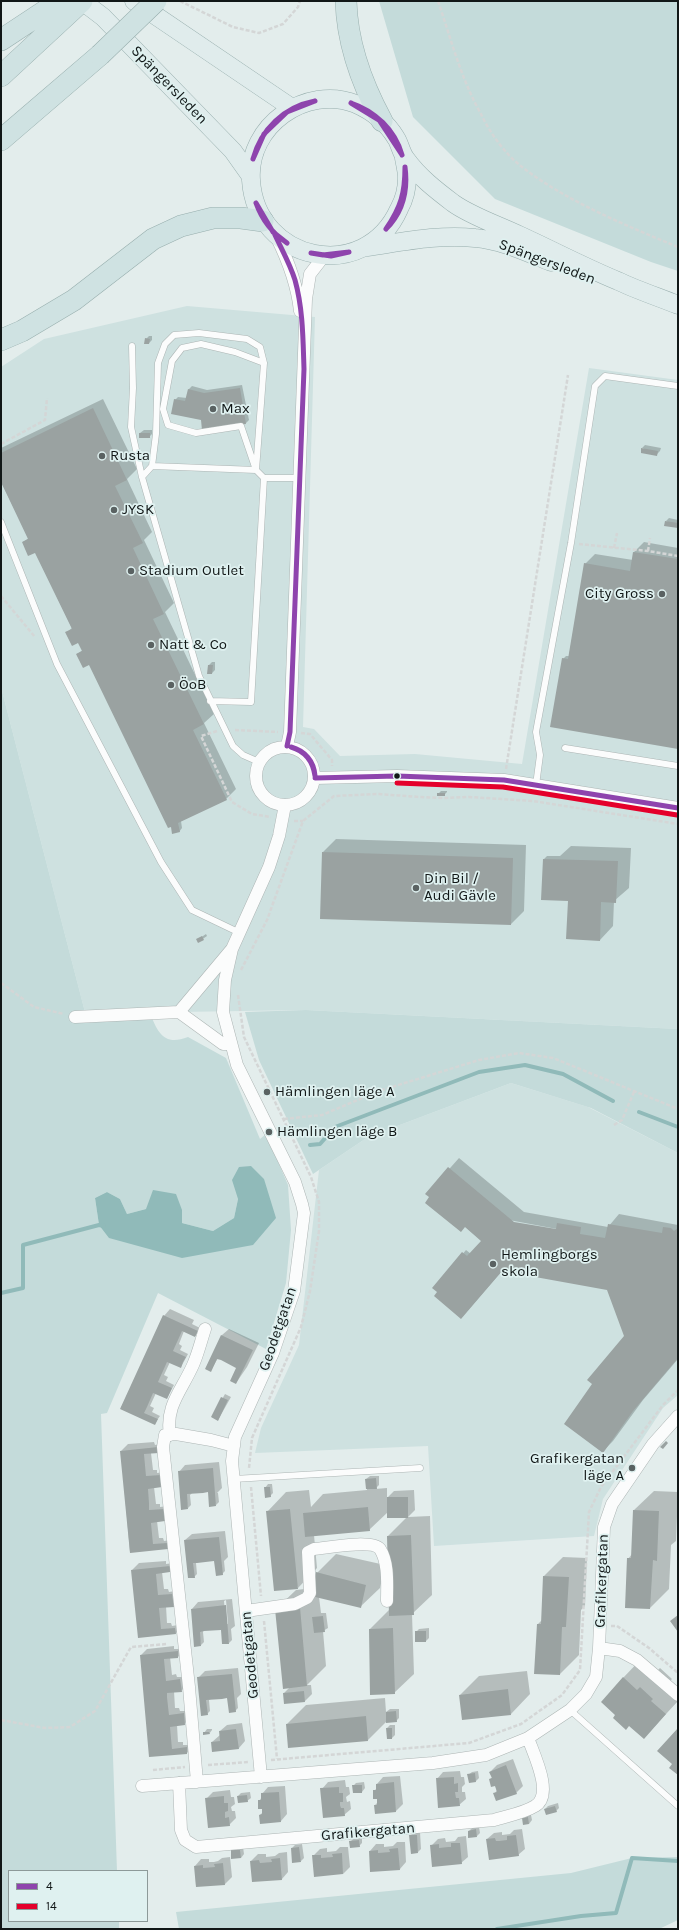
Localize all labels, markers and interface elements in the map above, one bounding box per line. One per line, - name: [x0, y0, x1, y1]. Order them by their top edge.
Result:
- street label: Spängersleden: [127, 42, 211, 128]
- street label: Spängersleden: [496, 235, 598, 289]
- place label: Max: [221, 400, 250, 418]
- marker: Max: [208, 404, 218, 414]
- place label: Rusta: [110, 447, 150, 465]
- marker: Rusta: [97, 451, 107, 461]
- place label: JYSK: [122, 501, 154, 519]
- marker: JYSK: [109, 505, 119, 515]
- place label: Stadium Outlet: [139, 562, 244, 580]
- marker: Stadium Outlet: [126, 566, 136, 576]
- place label: City Gross: [585, 585, 654, 603]
- marker: City Gross: [657, 589, 667, 599]
- place label: Natt & Co: [159, 636, 227, 654]
- marker: Natt & Co: [146, 640, 156, 650]
- place label: ÖoB: [179, 676, 206, 694]
- marker: ÖoB: [166, 680, 176, 690]
- unlabelled marker: [392, 771, 402, 781]
- place label: Din Bil / Audi Gävle: [424, 870, 496, 905]
- marker: Din Bil / Audi Gävle: [411, 883, 421, 893]
- place label: Hämlingen läge A: [275, 1083, 395, 1101]
- marker: Hämlingen läge A: [262, 1087, 272, 1097]
- place label: Hämlingen läge B: [277, 1123, 397, 1141]
- marker: Hämlingen läge B: [264, 1127, 274, 1137]
- place label: Hemlingborgs skola: [501, 1246, 598, 1281]
- marker: Hemlingborgs skola: [488, 1259, 498, 1269]
- street label: Geodetgatan: [255, 1285, 301, 1373]
- place label: Grafikergatan läge A: [530, 1450, 624, 1485]
- marker: Grafikergatan läge A: [627, 1463, 637, 1473]
- street label: Grafikergatan: [591, 1534, 613, 1628]
- street label: Geodetgatan: [237, 1611, 263, 1699]
- street label: Grafikergatan: [320, 1819, 416, 1845]
- legend: [8, 1870, 148, 1922]
- text: 4: [46, 1879, 53, 1893]
- text: 14: [46, 1899, 57, 1913]

